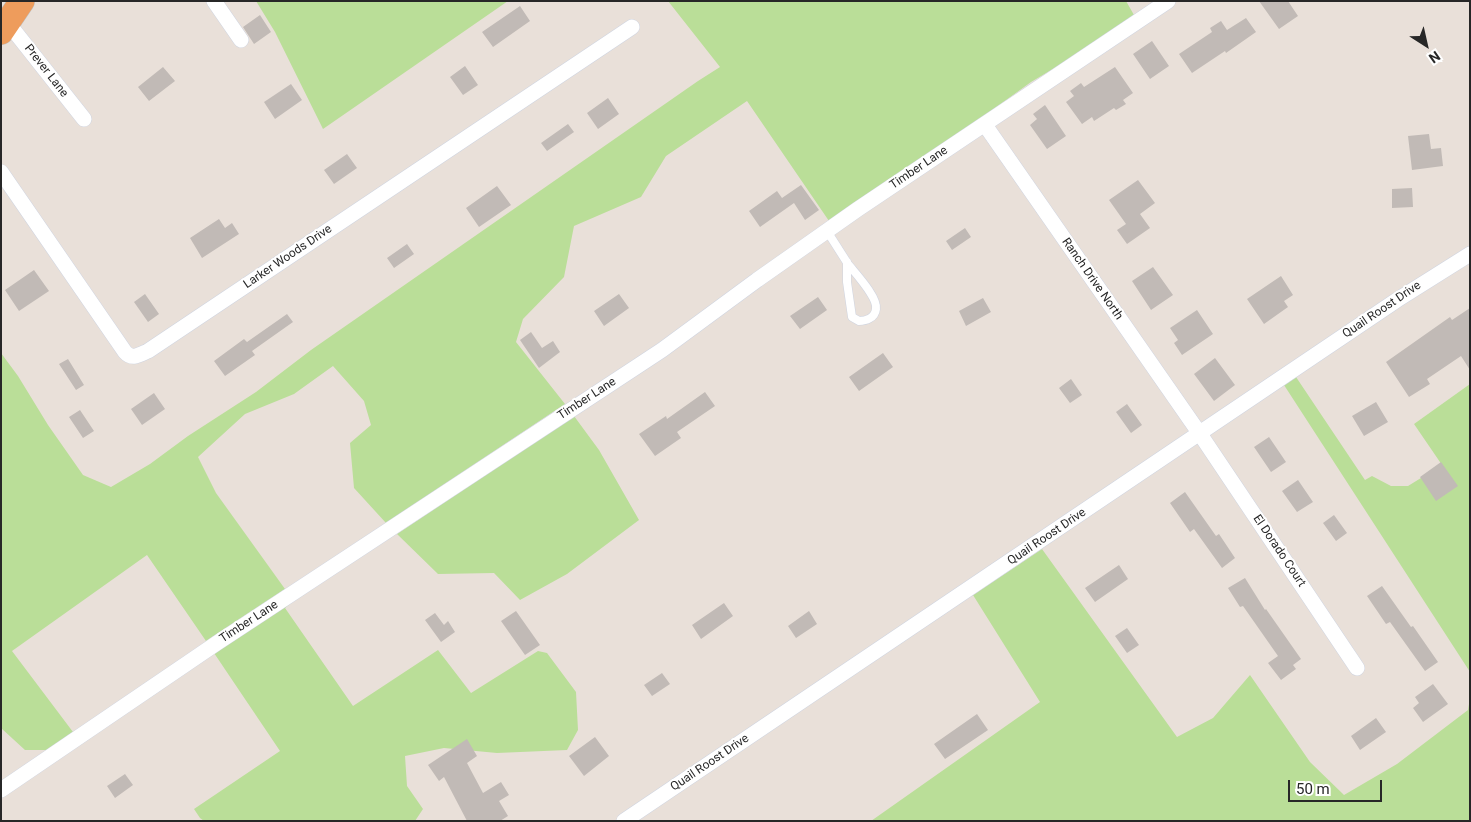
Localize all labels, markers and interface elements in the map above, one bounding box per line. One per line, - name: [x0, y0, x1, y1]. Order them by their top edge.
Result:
- north arrow: [1401, 20, 1451, 70]
- street label: Prever Lane: [21, 42, 71, 100]
- text: N: [1426, 48, 1443, 67]
- street label: Timber Lane: [887, 143, 951, 193]
- street label: Larker Woods Drive: [241, 222, 335, 292]
- street label: Ranch Drive North: [1058, 235, 1126, 323]
- street label: Quail Roost Drive: [1340, 278, 1424, 342]
- street label: Timber Lane: [555, 375, 619, 423]
- street label: Quail Roost Drive: [1005, 505, 1089, 569]
- street label: El Dorado Court: [1250, 512, 1308, 590]
- street label: Timber Lane: [217, 598, 281, 646]
- street label: Quail Roost Drive: [668, 731, 752, 795]
- scale bar: [1291, 770, 1385, 802]
- text: 50 m: [1296, 780, 1330, 798]

